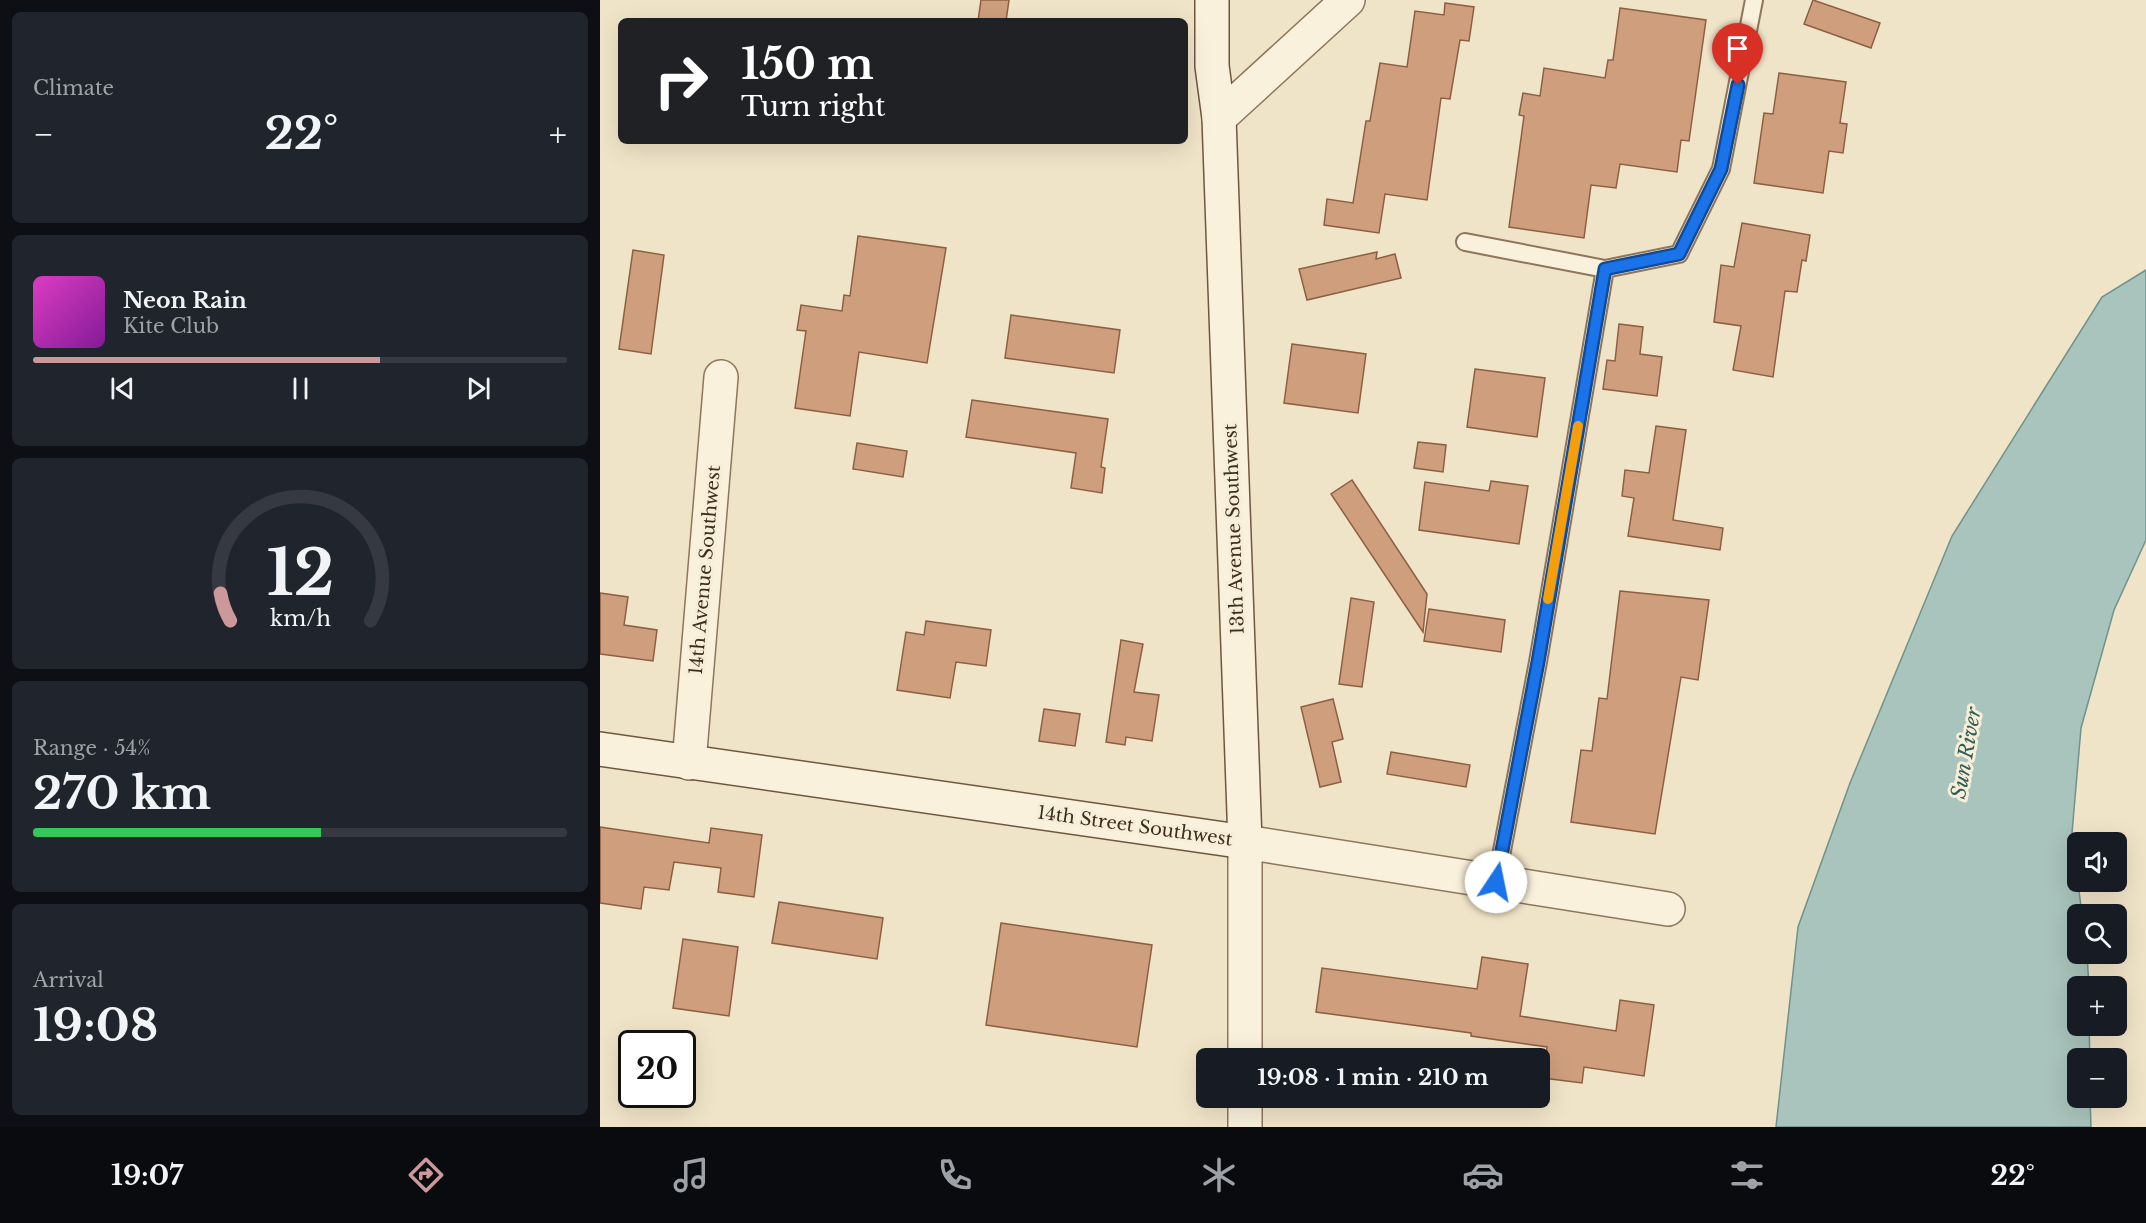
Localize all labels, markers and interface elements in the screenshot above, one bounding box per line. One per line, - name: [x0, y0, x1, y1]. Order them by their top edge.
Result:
- pin: [1712, 23, 1763, 85]
- icon: arrive: [1721, 32, 1754, 65]
- text: 150 m: [741, 38, 874, 90]
- icon: right: [642, 42, 720, 120]
- text: Climate: [33, 76, 114, 100]
- text: Turn right: [741, 90, 885, 123]
- text: 22°: [265, 105, 338, 161]
- text: −: [33, 114, 54, 155]
- text: +: [549, 114, 567, 155]
- text: Neon Rain: [123, 287, 247, 314]
- text: Kite Club: [123, 314, 219, 338]
- icon: previous: [106, 372, 139, 405]
- icon: pause: [284, 372, 317, 405]
- icon: next: [462, 372, 495, 405]
- street label: 13th Avenue Southwest: [1219, 423, 1249, 635]
- street label: 14th Avenue Southwest: [685, 464, 725, 676]
- text: 12: [266, 534, 334, 612]
- text: km/h: [270, 605, 331, 632]
- water label: Sun River: [1946, 705, 1986, 801]
- text: Range · 54%: [33, 736, 151, 760]
- text: 270 km: [33, 765, 211, 821]
- street label: 14th Street Southwest: [1036, 801, 1234, 851]
- map controls: [2067, 832, 2127, 1108]
- button: sound: [2067, 832, 2127, 892]
- position arrow: [1464, 850, 1528, 914]
- button: search: [2067, 904, 2127, 964]
- text: Arrival: [33, 968, 104, 992]
- button: +: [2067, 976, 2127, 1036]
- text: 19:08: [33, 997, 158, 1053]
- speed limit sign: 20: [618, 1030, 696, 1108]
- button: −: [2067, 1048, 2127, 1108]
- text: 19:08 · 1 min · 210 m: [1257, 1064, 1489, 1091]
- icon: directions: [405, 1154, 447, 1196]
- icon: music: [670, 1154, 712, 1196]
- icon: phone: [934, 1154, 976, 1196]
- icon: climate: [1198, 1154, 1240, 1196]
- icon: car: [1462, 1154, 1504, 1196]
- icon: filters: [1726, 1154, 1768, 1196]
- text: 19:07: [111, 1159, 183, 1192]
- text: 22°: [1991, 1159, 2035, 1192]

